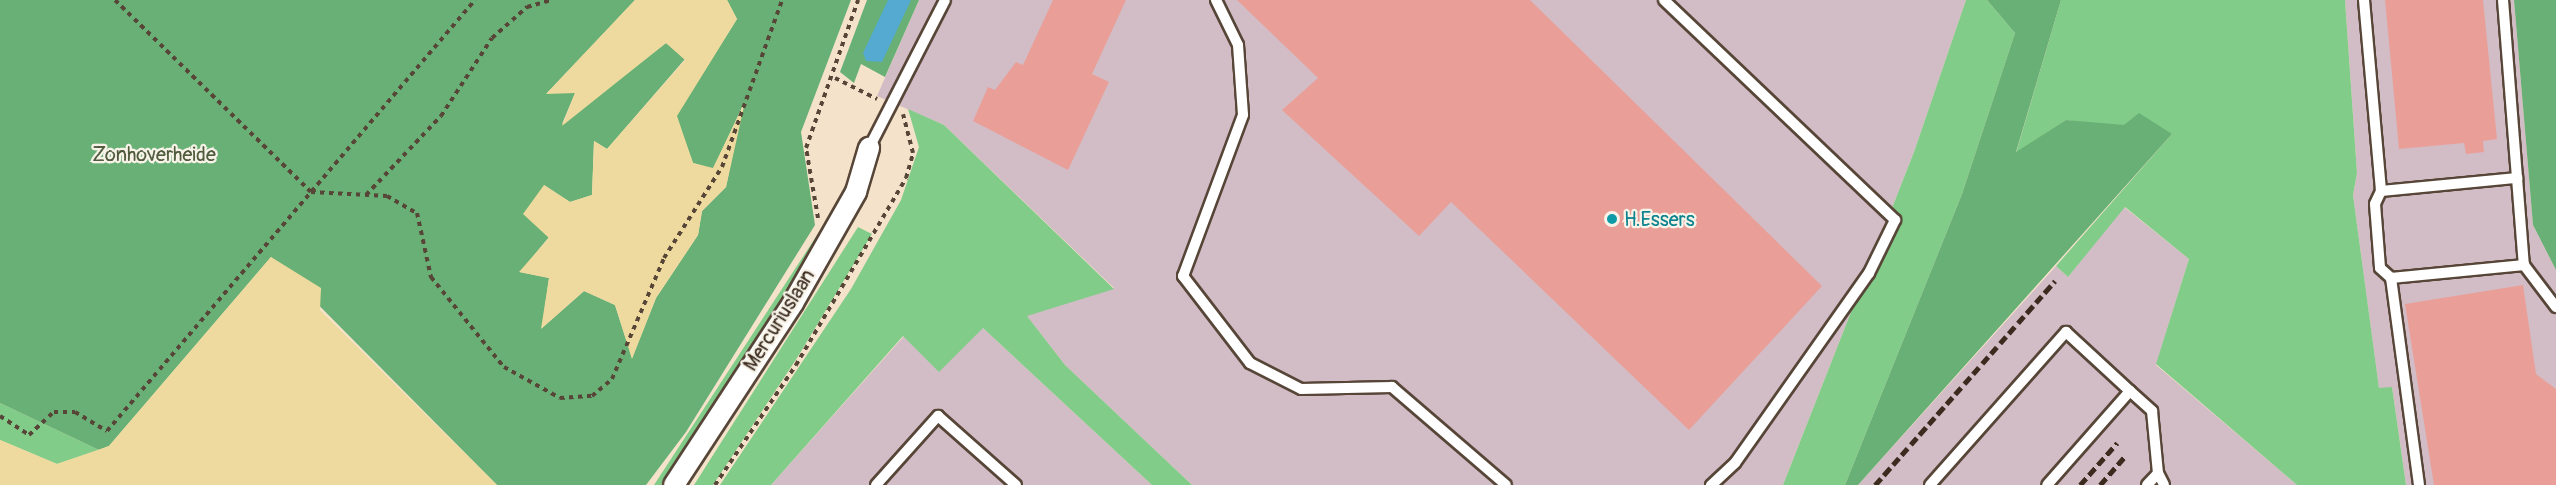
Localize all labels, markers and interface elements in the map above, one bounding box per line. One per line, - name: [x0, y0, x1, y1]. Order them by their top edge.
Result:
- park label: Zonhoverheide: [92, 142, 216, 166]
- place label: H.Essers: [1624, 207, 1695, 231]
- marker: H.Essers: [1605, 212, 1619, 226]
- street label: Mercuriuslaan: [738, 265, 820, 375]

